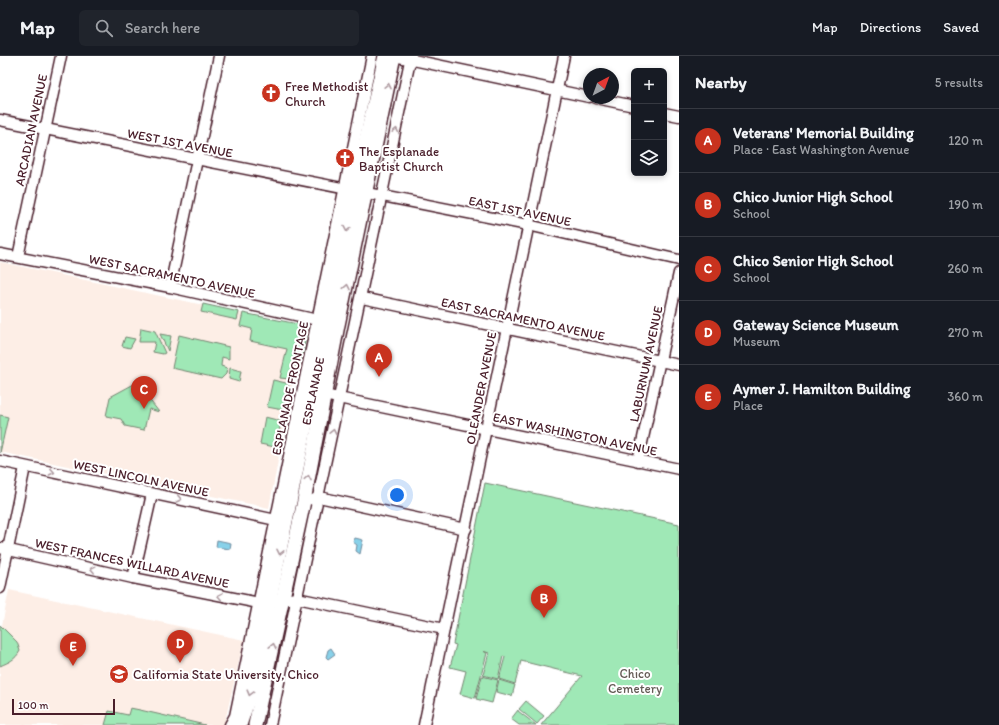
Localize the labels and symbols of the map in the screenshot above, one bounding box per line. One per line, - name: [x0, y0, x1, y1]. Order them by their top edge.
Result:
- north arrow: [583, 68, 619, 104]
- street label: ARCADIAN AVENUE: [12, 73, 50, 187]
- place label: Free Methodist Church: [285, 79, 368, 109]
- church icon: Free Methodist Church: [260, 82, 282, 104]
- one-way arrow: [383, 83, 391, 89]
- street label: WEST 1ST AVENUE: [126, 125, 234, 161]
- one-way arrow: [391, 127, 400, 134]
- place label: The Esplanade Baptist Church: [359, 144, 443, 174]
- church icon: The Esplanade Baptist Church: [334, 147, 356, 169]
- street label: EAST 1ST AVENUE: [467, 193, 573, 229]
- one-way arrow: [343, 226, 352, 233]
- street label: WEST SACRAMENTO AVENUE: [87, 251, 257, 301]
- one-way arrow: [342, 284, 351, 290]
- street label: EAST SACRAMENTO AVENUE: [440, 294, 606, 344]
- street label: LABURNUM AVENUE: [626, 305, 666, 423]
- street label: ESPLANADE FRONTAGE: [268, 319, 312, 457]
- street label: OLEANDER AVENUE: [463, 330, 499, 446]
- pin: A: [366, 344, 392, 377]
- street label: ESPLANADE: [298, 355, 328, 427]
- pin: C: [131, 376, 157, 409]
- street label: EAST WASHINGTON AVENUE: [492, 409, 658, 459]
- one-way arrow: [328, 428, 336, 435]
- street label: WEST LINCOLN AVENUE: [72, 456, 210, 500]
- one-way arrow: [49, 468, 55, 476]
- one-way arrow: [303, 475, 311, 481]
- your location: [387, 485, 407, 505]
- one-way arrow: [176, 495, 182, 503]
- street label: WEST FRANCES WILLARD AVENUE: [34, 535, 230, 591]
- one-way arrow: [276, 548, 285, 555]
- one-way arrow: [90, 566, 96, 574]
- pin: B: [531, 585, 557, 618]
- one-way arrow: [217, 592, 223, 600]
- pin: D: [167, 630, 193, 663]
- pin: E: [60, 633, 86, 666]
- one-way arrow: [268, 643, 276, 649]
- school or university icon: California State University, Chico: [108, 663, 130, 685]
- park label: Chico Cemetery: [608, 666, 662, 696]
- place label: California State University, Chico: [133, 667, 319, 682]
- one-way arrow: [247, 689, 255, 696]
- scale bar: [12, 697, 115, 716]

